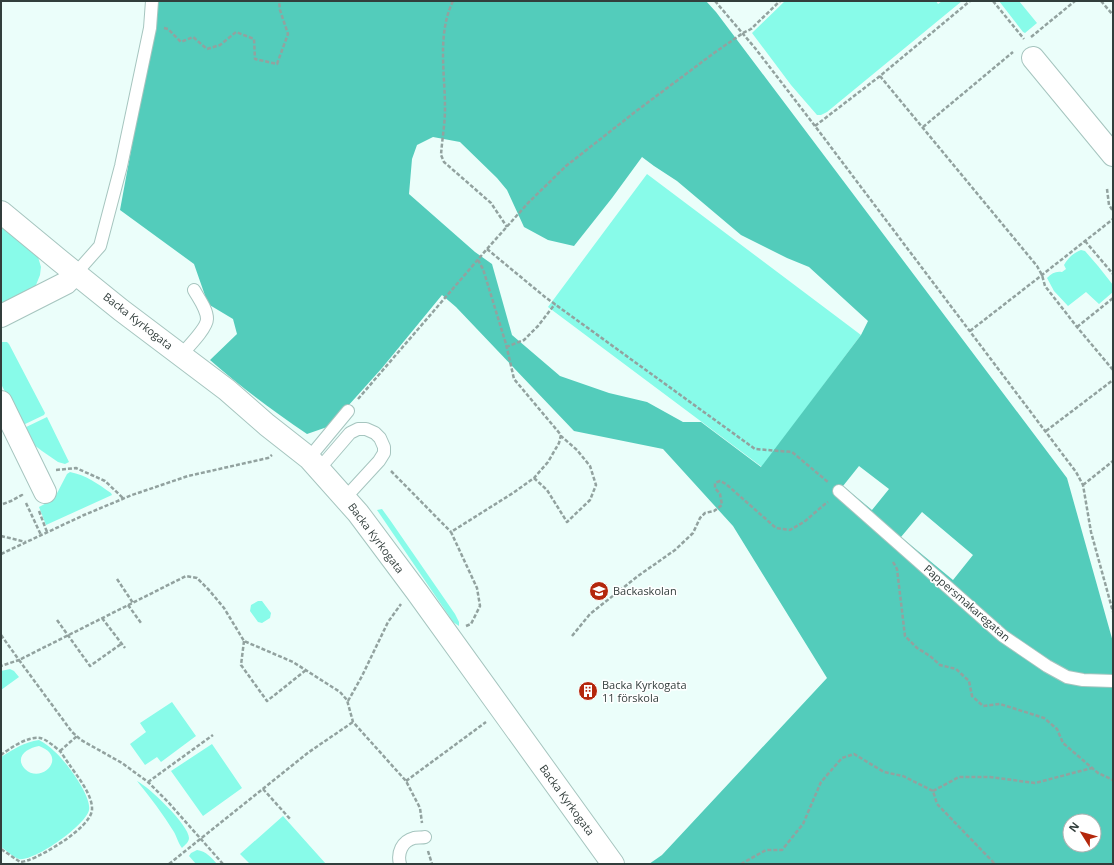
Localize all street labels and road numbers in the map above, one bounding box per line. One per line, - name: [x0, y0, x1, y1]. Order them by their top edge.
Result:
- street label: Backa Kyrkogata: [100, 289, 176, 353]
- street label: Backa Kyrkogata: [345, 499, 408, 576]
- street label: Pappersmakaregatan: [921, 561, 1014, 644]
- street label: Backa Kyrkogata: [537, 761, 598, 838]

